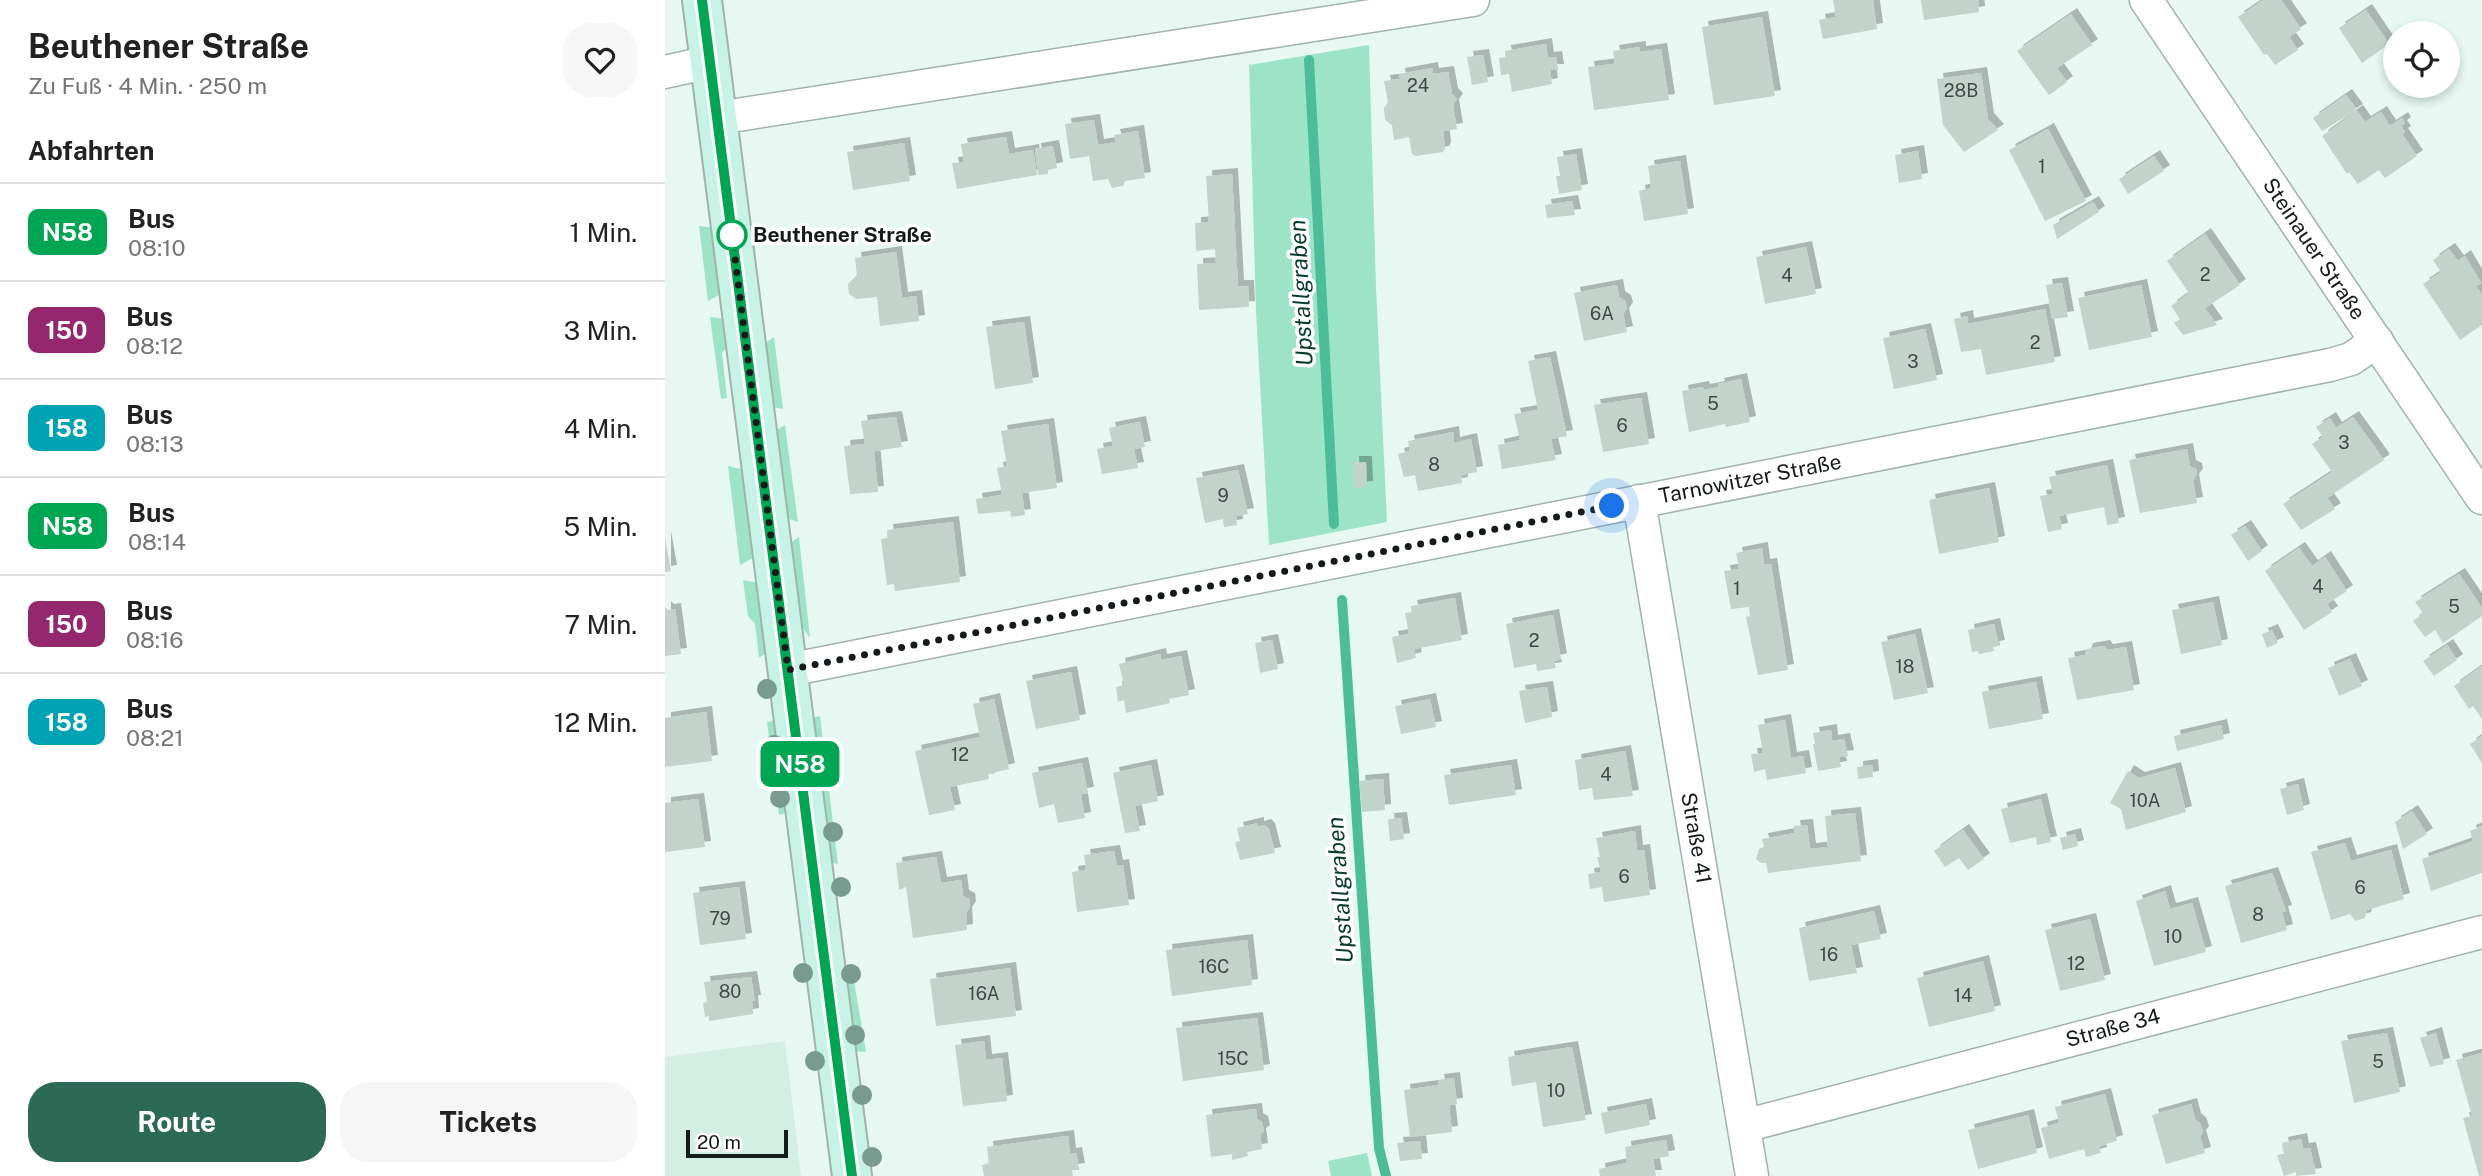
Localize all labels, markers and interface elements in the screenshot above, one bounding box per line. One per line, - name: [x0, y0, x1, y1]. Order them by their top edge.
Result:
- map controls: [2383, 21, 2460, 98]
- button: locate: [2383, 21, 2460, 98]
- button: heart: [563, 23, 637, 97]
- text: Beuthener Straße: [28, 27, 309, 65]
- text: Zu Fuß · 4 Min. · 250 m: [28, 72, 267, 99]
- house number: 24: [1407, 75, 1429, 96]
- house number: 28B: [1944, 80, 1978, 101]
- text: Abfahrten: [28, 135, 154, 166]
- house number: 1: [2038, 156, 2046, 177]
- street label: Steinauer Straße: [2258, 173, 2371, 324]
- text: Bus: [128, 203, 175, 234]
- text: 1 Min.: [570, 217, 637, 248]
- text: N58: [42, 218, 93, 246]
- water label: Upstallgraben: [1283, 219, 1318, 367]
- marker: Beuthener Straße: [717, 220, 747, 250]
- place label: Beuthener Straße: [753, 222, 932, 247]
- text: 08:10: [128, 234, 186, 261]
- house number: 2: [2200, 264, 2210, 285]
- house number: 4: [1781, 265, 1793, 286]
- text: Bus: [126, 301, 173, 332]
- house number: 6A: [1590, 303, 1614, 324]
- text: 3 Min.: [564, 315, 637, 346]
- text: 150: [46, 316, 87, 344]
- text: 08:12: [126, 332, 183, 359]
- house number: 2: [2030, 332, 2040, 353]
- house number: 3: [1907, 351, 1919, 372]
- house number: 5: [1707, 393, 1719, 414]
- text: Bus: [126, 399, 173, 430]
- text: 4 Min.: [564, 413, 637, 444]
- text: 158: [45, 414, 88, 442]
- house number: 6: [1616, 415, 1628, 436]
- text: 08:13: [126, 430, 184, 457]
- house number: 3: [2338, 432, 2350, 453]
- street label: Tarnowitzer Straße: [1657, 449, 1843, 508]
- house number: 8: [1428, 454, 1440, 475]
- house number: 9: [1217, 485, 1229, 506]
- your location: [1594, 488, 1629, 523]
- text: Bus: [128, 497, 175, 528]
- text: 5 Min.: [564, 511, 637, 542]
- text: N58: [42, 512, 93, 540]
- text: 08:14: [128, 528, 186, 555]
- house number: 4: [2312, 576, 2324, 597]
- house number: 1: [1733, 578, 1741, 599]
- text: Bus: [126, 595, 173, 626]
- house number: 5: [2448, 596, 2460, 617]
- text: 7 Min.: [565, 609, 637, 640]
- text: 150: [46, 610, 87, 638]
- text: 08:16: [126, 626, 184, 653]
- house number: 2: [1529, 630, 1539, 651]
- house number: 18: [1896, 656, 1914, 677]
- text: Bus: [126, 693, 173, 724]
- text: 12 Min.: [554, 707, 637, 738]
- text: 158: [45, 708, 88, 736]
- text: 08:21: [126, 724, 184, 751]
- line badge: N58: [760, 741, 840, 787]
- house number: 12: [951, 744, 969, 765]
- text: N58: [774, 750, 826, 778]
- house number: 4: [1600, 764, 1612, 785]
- street label: Straße 41: [1676, 790, 1717, 886]
- house number: 10A: [2129, 790, 2161, 811]
- water label: Upstallgraben: [1321, 816, 1358, 964]
- house number: 6: [1618, 866, 1630, 887]
- house number: 6: [2354, 877, 2366, 898]
- house number: 8: [2252, 904, 2264, 925]
- house number: 79: [709, 908, 731, 929]
- house number: 10: [2164, 926, 2182, 947]
- house number: 16: [1820, 944, 1838, 965]
- house number: 12: [2067, 953, 2085, 974]
- house number: 16C: [1199, 956, 1229, 977]
- house number: 80: [719, 981, 741, 1002]
- house number: 16A: [968, 983, 1000, 1004]
- house number: 14: [1954, 985, 1972, 1006]
- street label: Straße 34: [2063, 1003, 2163, 1052]
- house number: 15C: [1217, 1048, 1249, 1069]
- house number: 5: [2372, 1051, 2384, 1072]
- house number: 10: [1547, 1080, 1565, 1101]
- button: Route: [28, 1082, 326, 1162]
- button: Tickets: [340, 1082, 637, 1162]
- scale bar: [686, 1127, 787, 1159]
- text: 20 m: [697, 1131, 741, 1153]

